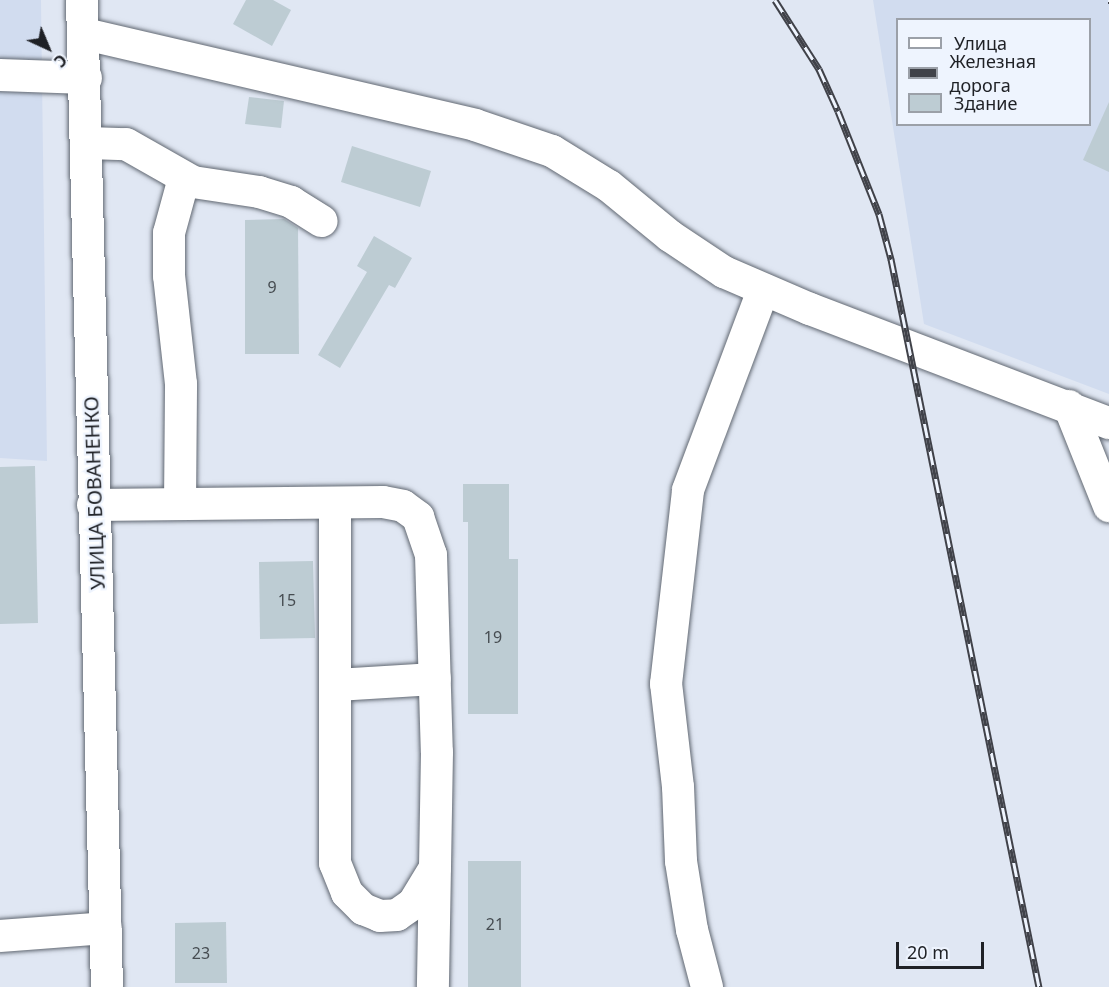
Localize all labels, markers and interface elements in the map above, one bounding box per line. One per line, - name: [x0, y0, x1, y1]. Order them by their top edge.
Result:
- north arrow: [18, 18, 78, 78]
- legend: [896, 18, 1091, 126]
- text: Улица: [954, 31, 1007, 55]
- text: С: [49, 49, 72, 72]
- text: Железная дорога: [950, 49, 1036, 97]
- text: Здание: [954, 91, 1017, 115]
- house number: 9: [267, 277, 277, 297]
- street label: УЛИЦА БОВАНЕНКО: [79, 396, 109, 590]
- house number: 15: [278, 590, 296, 610]
- house number: 19: [484, 627, 502, 647]
- house number: 21: [486, 914, 504, 934]
- scale bar: [899, 930, 988, 968]
- text: 20 m: [907, 940, 949, 964]
- house number: 23: [192, 943, 210, 963]

